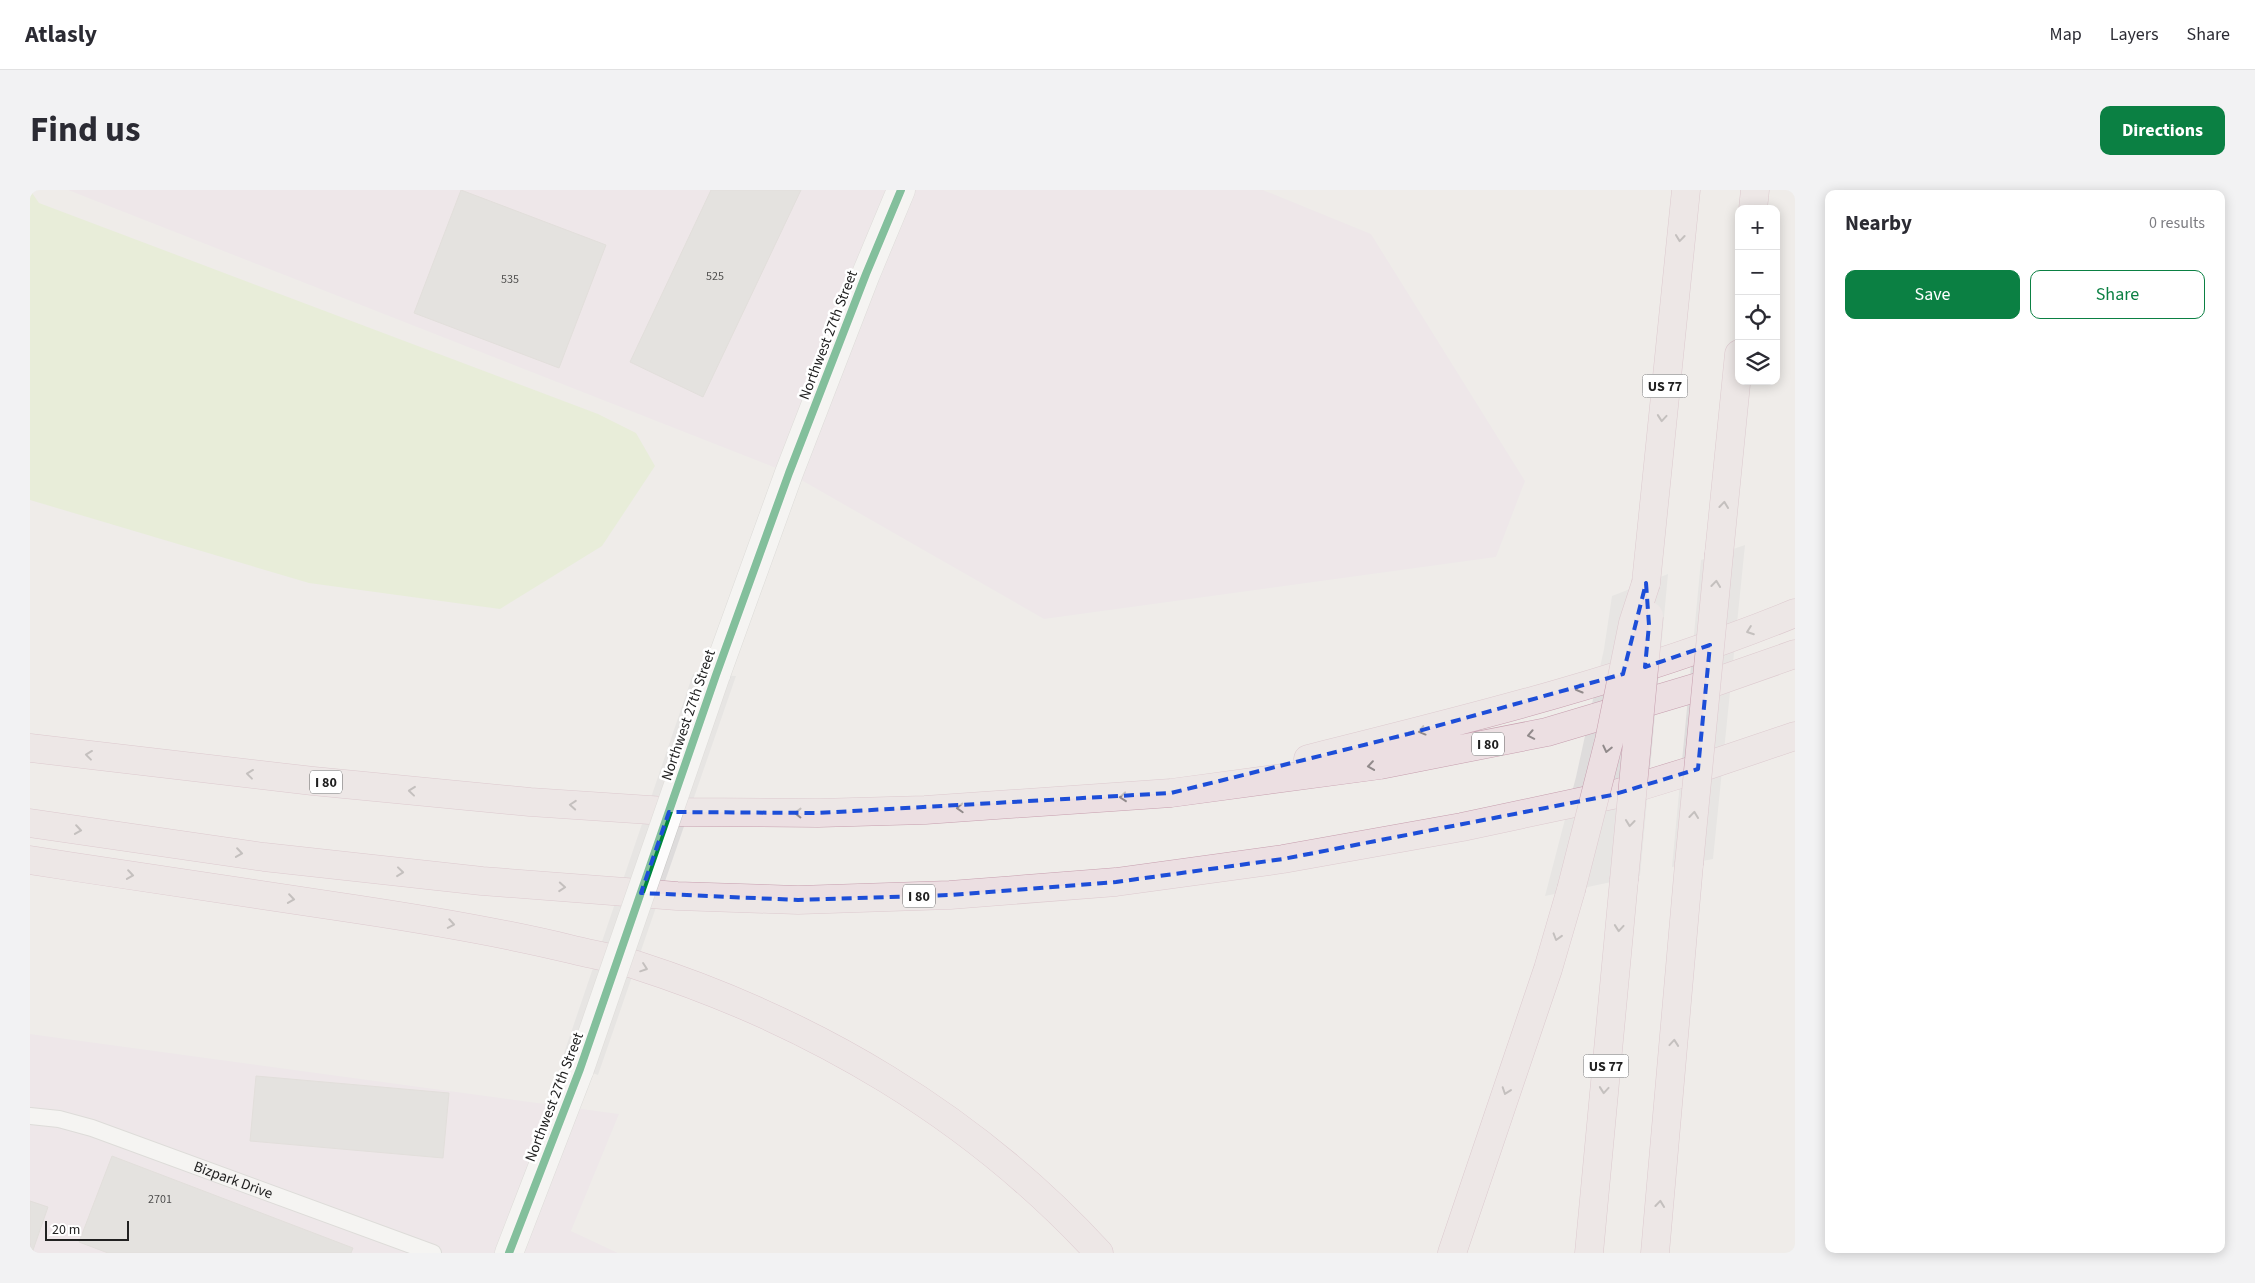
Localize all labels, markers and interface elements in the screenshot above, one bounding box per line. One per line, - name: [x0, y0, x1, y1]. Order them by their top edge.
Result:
- text: Atlasly: [25, 17, 97, 52]
- text: Map: [2050, 22, 2082, 47]
- text: Layers: [2110, 22, 2159, 47]
- text: Share: [2187, 22, 2230, 47]
- text: Find us: [30, 105, 140, 155]
- button: Directions: [2100, 106, 2225, 155]
- map controls: [1735, 205, 1780, 385]
- button: +: [1735, 205, 1780, 250]
- text: Nearby: [1845, 208, 1912, 238]
- text: 0 results: [2149, 212, 2205, 234]
- one-way arrow: [1675, 235, 1686, 243]
- button: −: [1735, 250, 1780, 295]
- street label: Northwest 27th Street: [794, 267, 863, 403]
- house number: 525: [706, 268, 724, 285]
- button: Save: [1845, 270, 2020, 319]
- button: Share: [2030, 270, 2205, 319]
- house number: 535: [501, 271, 519, 288]
- button: locate: [1735, 295, 1780, 340]
- button: layers: [1735, 340, 1780, 385]
- road number: US 77: [1642, 375, 1688, 398]
- one-way arrow: [1657, 414, 1668, 422]
- one-way arrow: [1718, 501, 1729, 509]
- one-way arrow: [1711, 580, 1722, 588]
- one-way arrow: [1746, 625, 1755, 635]
- street label: Northwest 27th Street: [656, 647, 721, 783]
- one-way arrow: [1575, 683, 1584, 693]
- one-way arrow: [1419, 725, 1427, 735]
- one-way arrow: [1527, 729, 1535, 740]
- road number: I 80: [1472, 732, 1504, 756]
- one-way arrow: [1602, 745, 1613, 753]
- one-way arrow: [84, 750, 92, 761]
- one-way arrow: [1367, 760, 1375, 771]
- one-way arrow: [246, 769, 254, 780]
- road number: I 80: [310, 770, 342, 794]
- one-way arrow: [407, 786, 415, 797]
- one-way arrow: [1118, 792, 1126, 803]
- one-way arrow: [569, 800, 577, 811]
- one-way arrow: [956, 802, 964, 813]
- one-way arrow: [794, 808, 802, 818]
- one-way arrow: [1688, 811, 1699, 819]
- one-way arrow: [1625, 819, 1636, 827]
- one-way arrow: [75, 824, 83, 835]
- one-way arrow: [235, 848, 243, 858]
- one-way arrow: [397, 866, 405, 877]
- one-way arrow: [126, 870, 134, 880]
- one-way arrow: [558, 881, 566, 892]
- road number: I 80: [903, 884, 935, 908]
- one-way arrow: [287, 893, 295, 904]
- one-way arrow: [447, 918, 456, 929]
- one-way arrow: [1614, 924, 1625, 932]
- one-way arrow: [1553, 932, 1563, 941]
- one-way arrow: [639, 962, 648, 972]
- street label: Northwest 27th Street: [520, 1029, 589, 1165]
- one-way arrow: [1668, 1038, 1679, 1046]
- road number: US 77: [1584, 1054, 1628, 1078]
- one-way arrow: [1599, 1086, 1610, 1094]
- one-way arrow: [1502, 1087, 1512, 1095]
- street label: Bizpark Drive: [191, 1156, 276, 1204]
- house number: 2701: [148, 1191, 172, 1208]
- one-way arrow: [1654, 1200, 1665, 1208]
- scale bar: [45, 1218, 129, 1241]
- text: 20 m: [52, 1220, 80, 1240]

